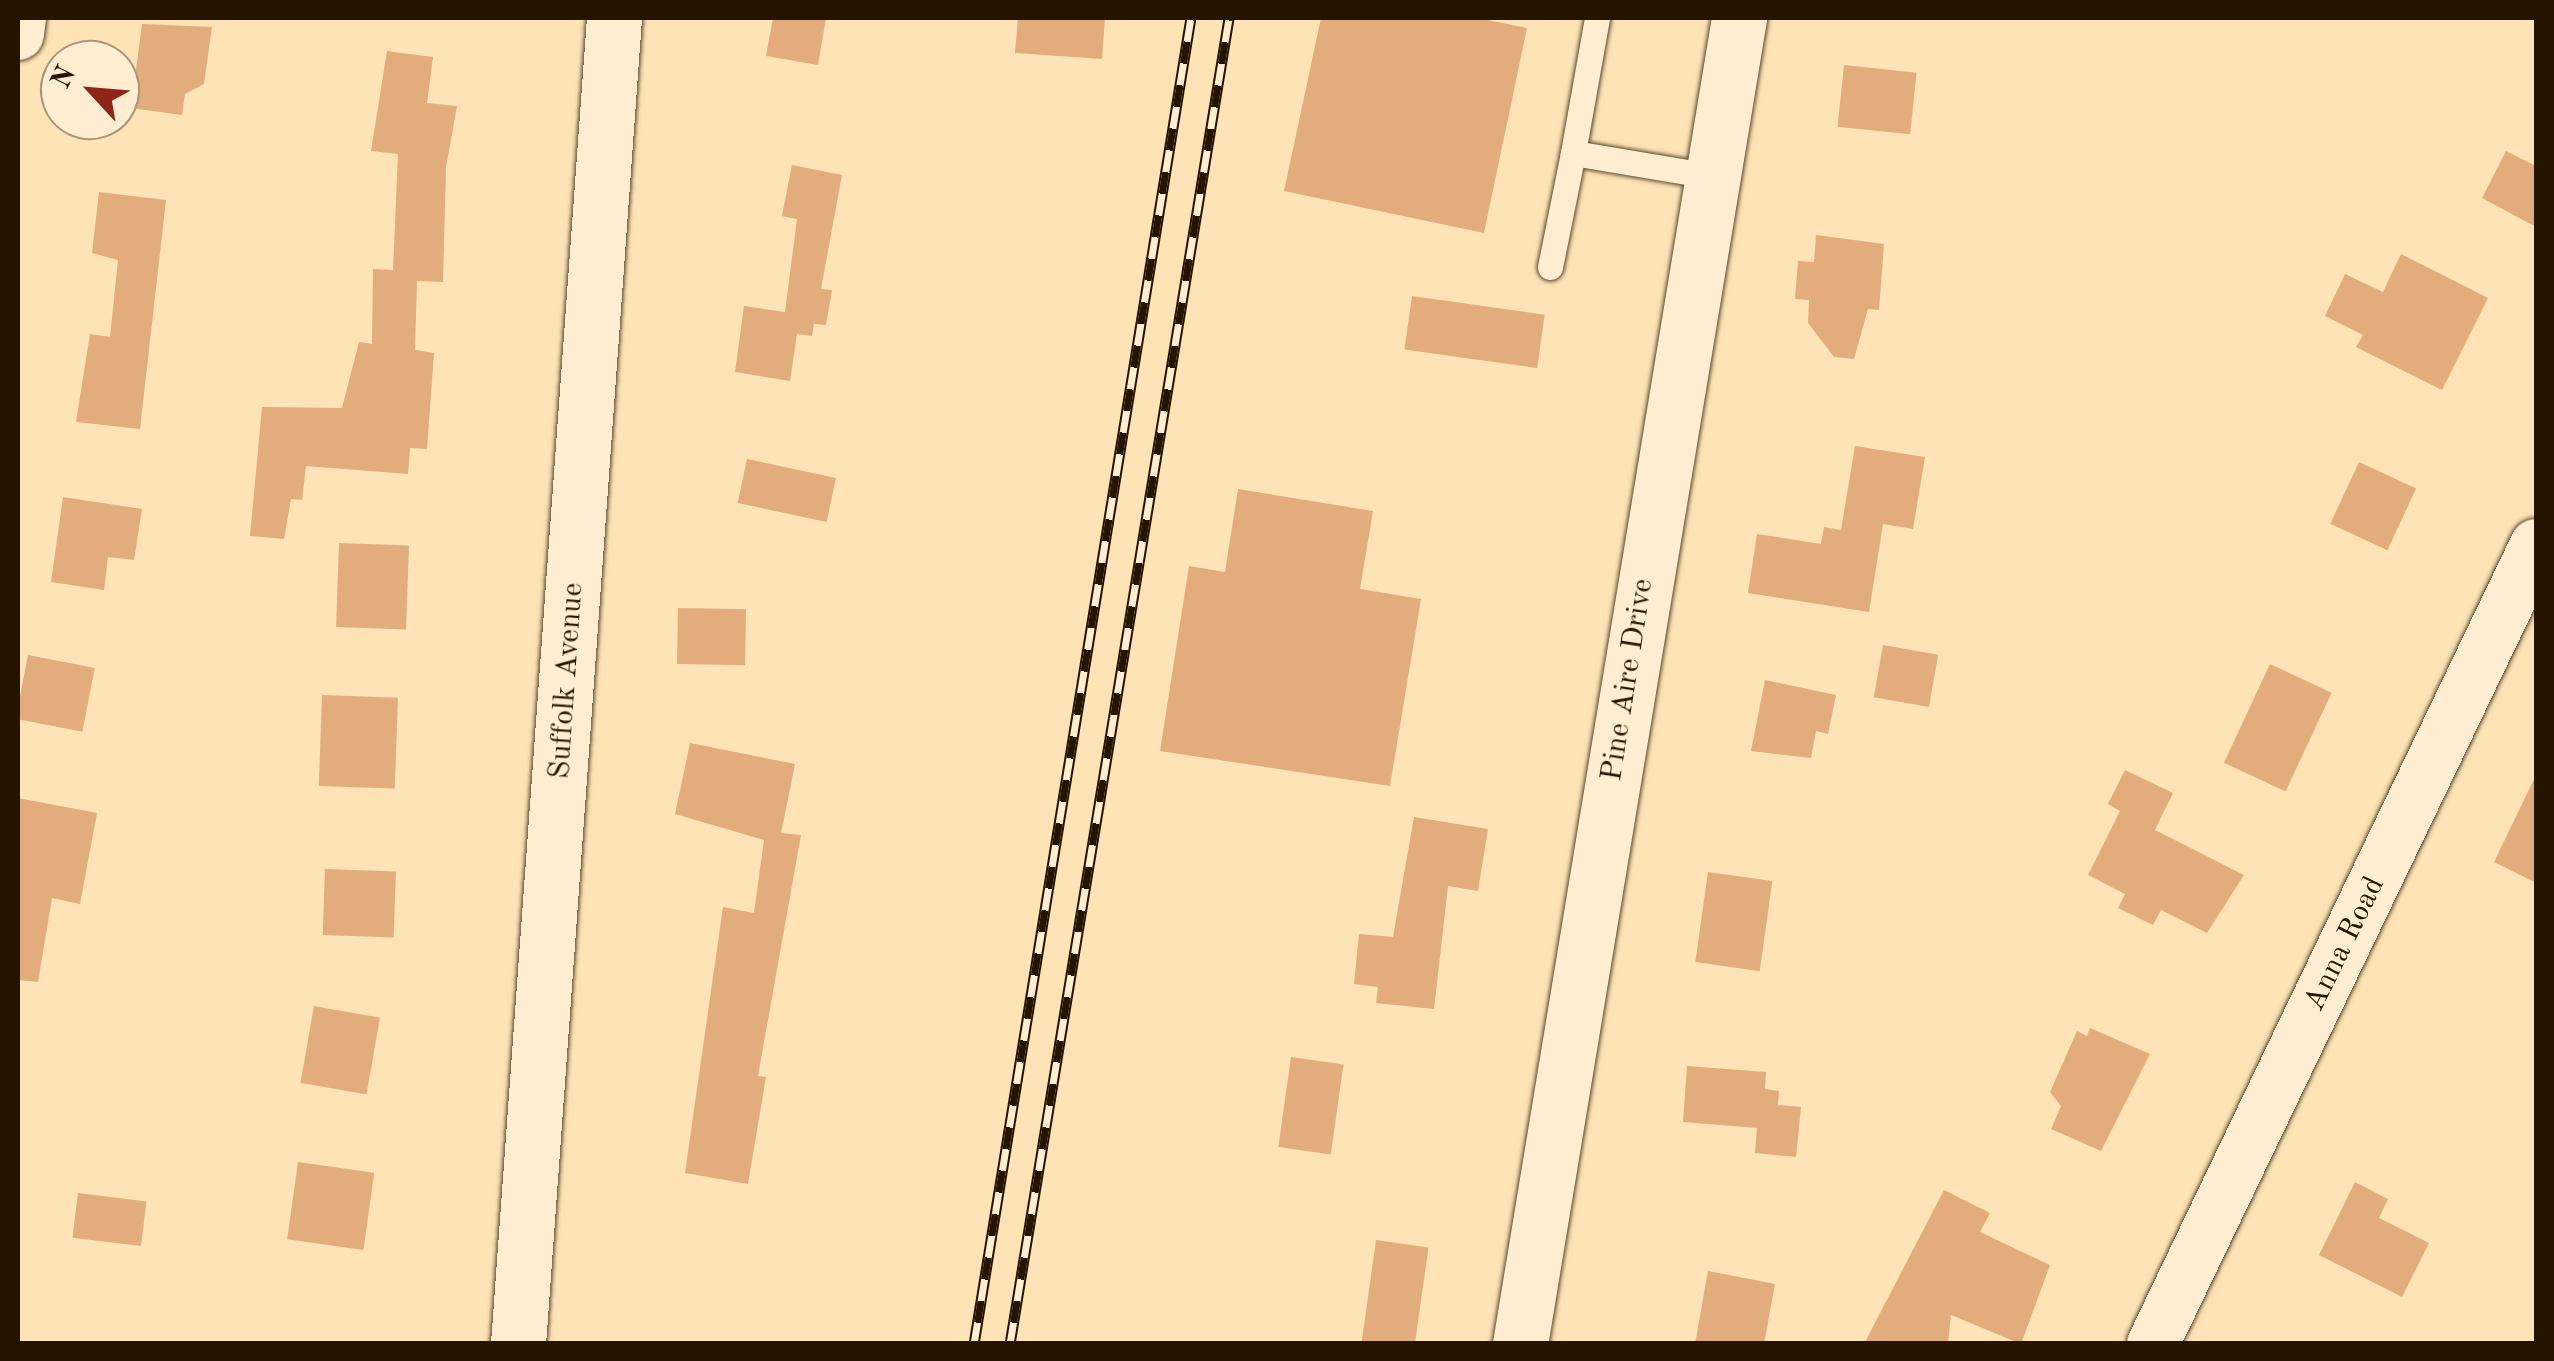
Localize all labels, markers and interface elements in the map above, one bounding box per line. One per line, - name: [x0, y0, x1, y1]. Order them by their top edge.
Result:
- north arrow: [40, 40, 140, 140]
- text: N: [48, 62, 82, 93]
- street label: Pine Aire Drive: [1594, 576, 1662, 784]
- street label: Suffolk Avenue: [542, 582, 592, 780]
- street label: Anna Road: [2297, 871, 2393, 1017]

